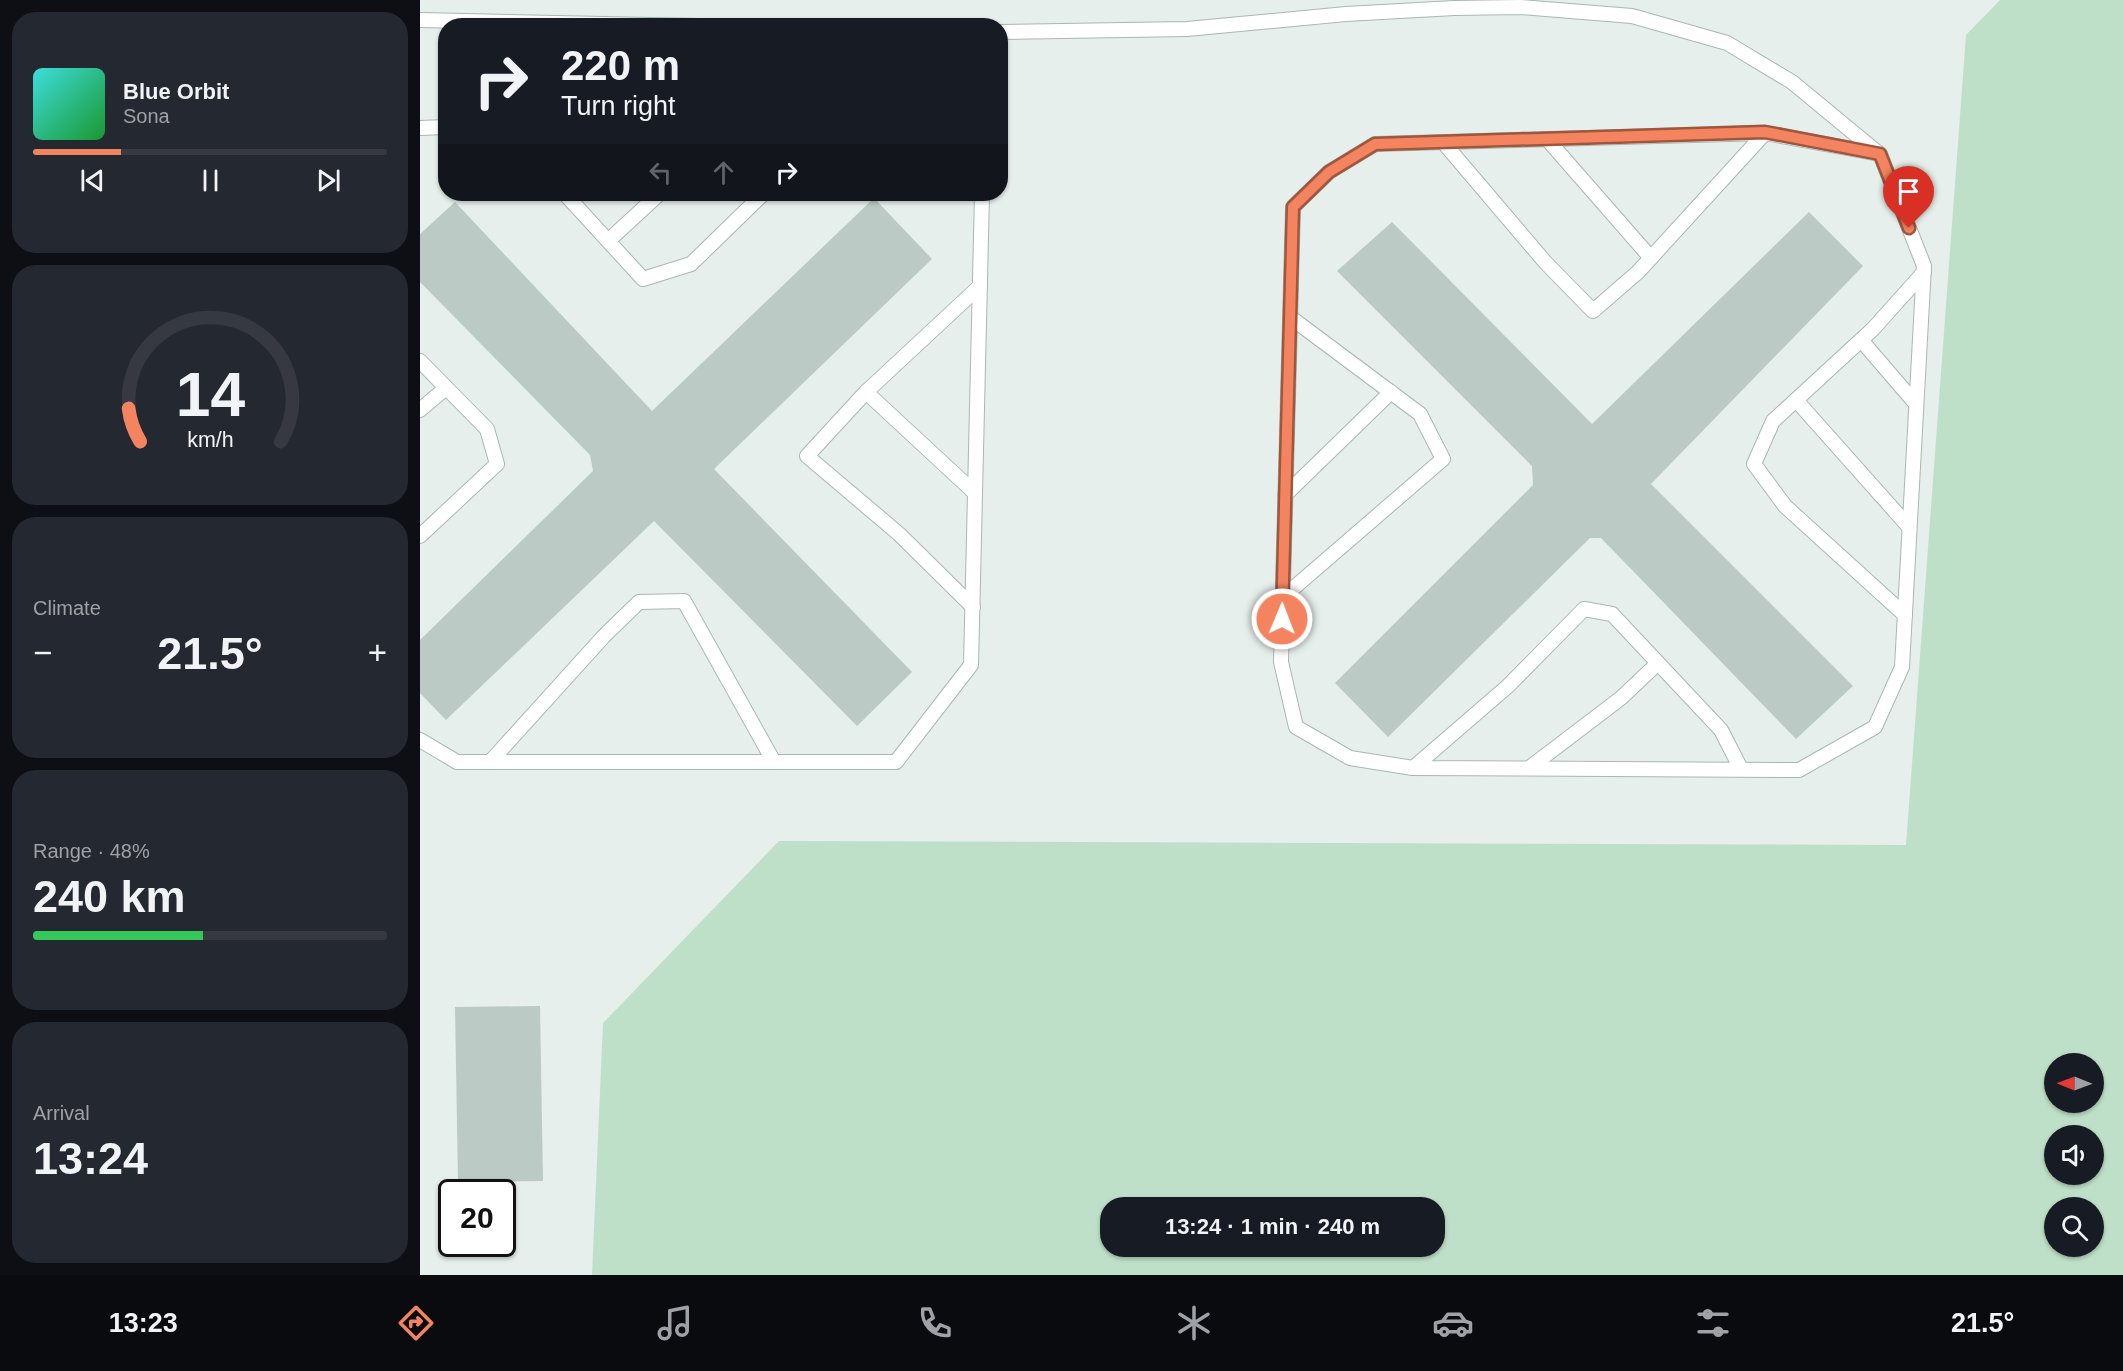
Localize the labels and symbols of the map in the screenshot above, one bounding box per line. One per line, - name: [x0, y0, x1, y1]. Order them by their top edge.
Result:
- pin: [1883, 166, 1934, 228]
- position arrow: [1250, 587, 1314, 651]
- north arrow: [2044, 1053, 2104, 1113]
- speed limit sign: 20: [438, 1179, 516, 1257]

